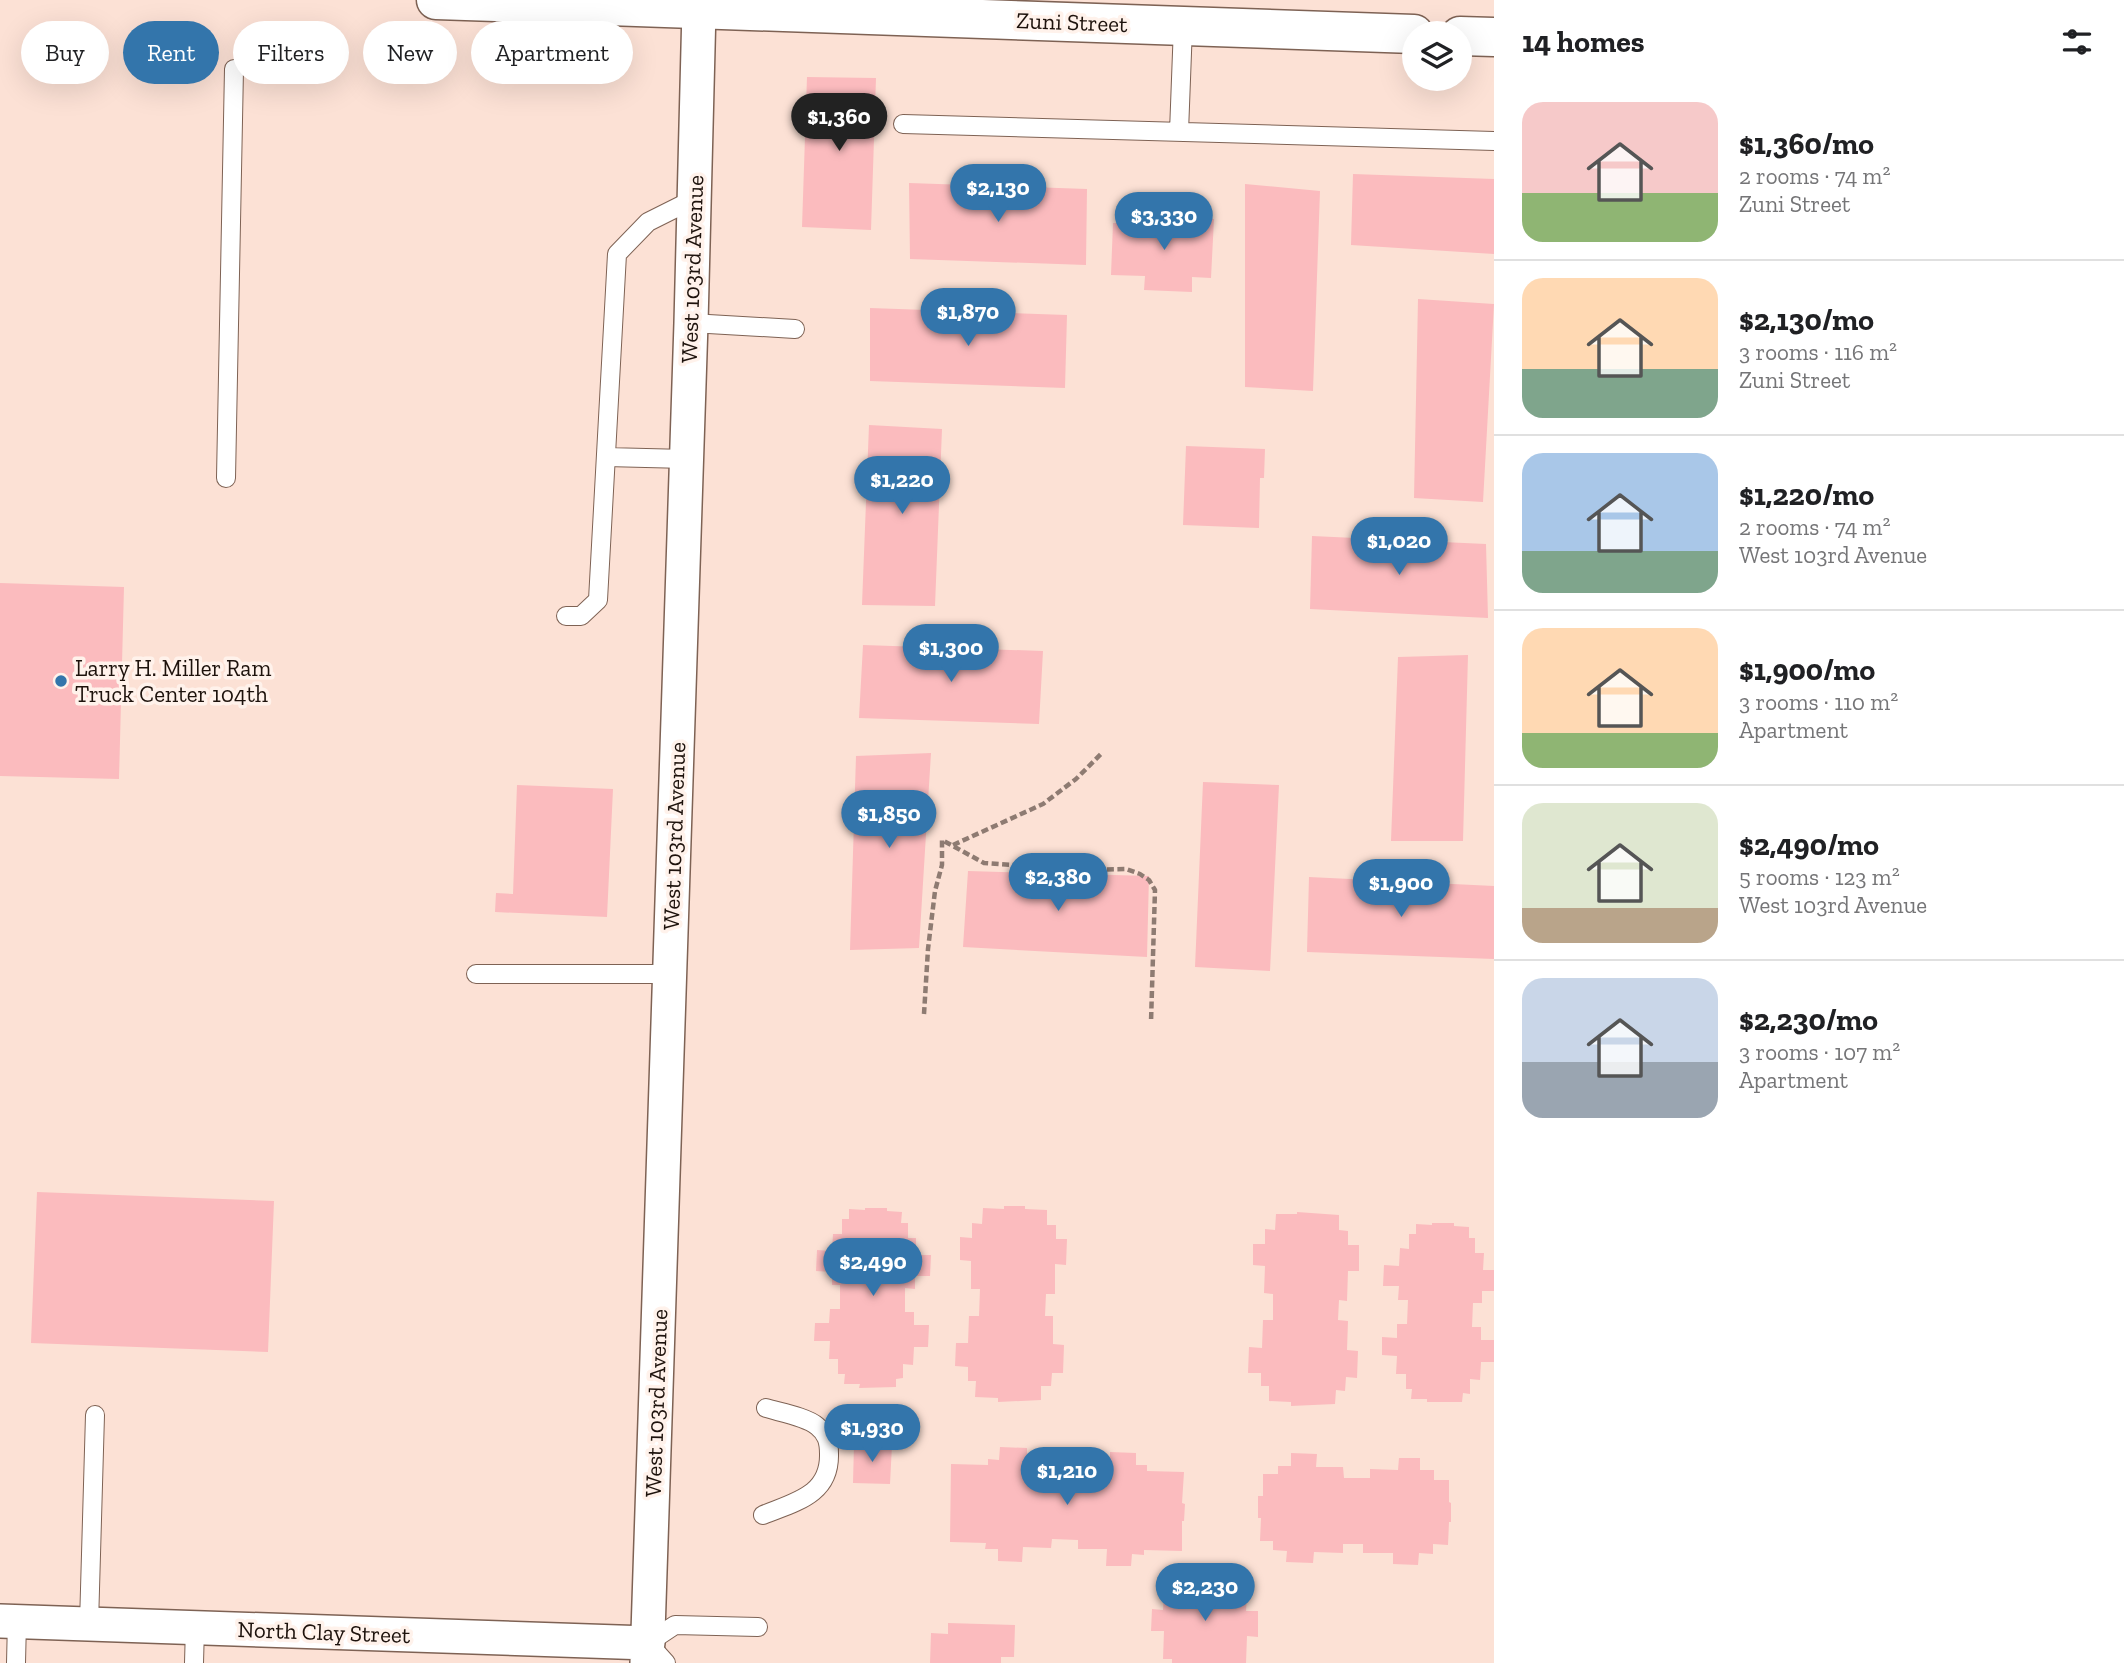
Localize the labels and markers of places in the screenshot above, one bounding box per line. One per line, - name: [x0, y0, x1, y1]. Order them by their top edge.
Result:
- pin: $1,360: [782, 94, 896, 153]
- pin: $2,130: [941, 164, 1055, 224]
- pin: $3,330: [1107, 192, 1221, 252]
- pin: $1,870: [911, 288, 1025, 348]
- pin: $1,220: [845, 456, 959, 516]
- pin: $1,020: [1342, 518, 1456, 577]
- pin: $1,300: [894, 624, 1008, 684]
- place label: Larry H. Miller Ram Truck Center 104th: [75, 654, 271, 708]
- marker: Larry H. Miller Ram Truck Center 104th: [53, 673, 69, 689]
- pin: $1,850: [832, 790, 946, 850]
- pin: $2,380: [1001, 853, 1115, 913]
- pin: $1,900: [1344, 860, 1458, 919]
- pin: $2,490: [816, 1238, 930, 1298]
- pin: $1,930: [815, 1404, 929, 1464]
- pin: $1,210: [1010, 1448, 1124, 1507]
- pin: $2,230: [1148, 1564, 1262, 1623]

